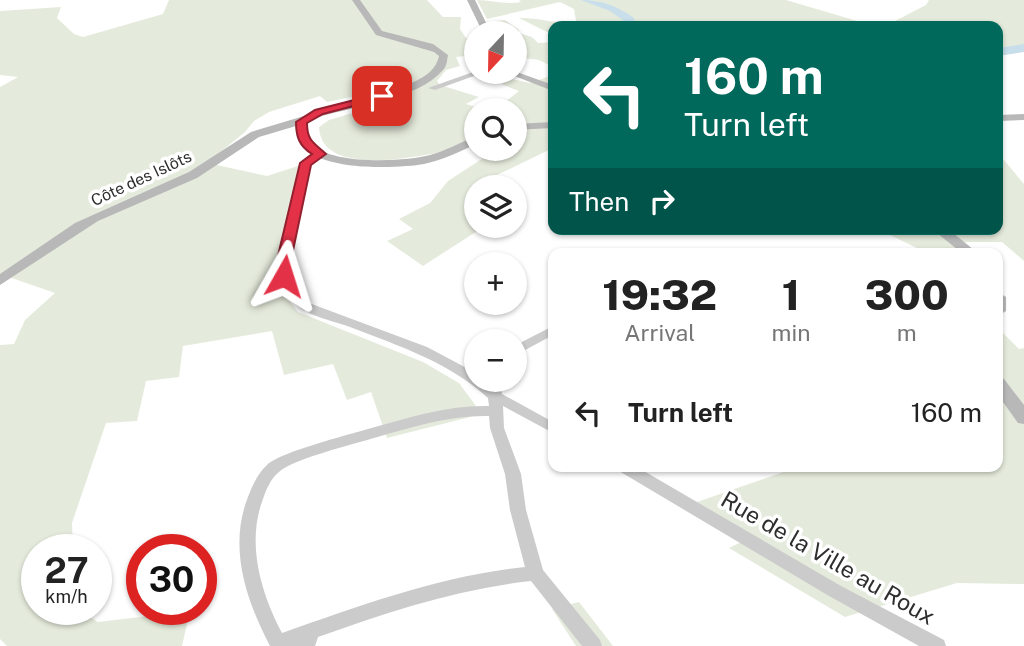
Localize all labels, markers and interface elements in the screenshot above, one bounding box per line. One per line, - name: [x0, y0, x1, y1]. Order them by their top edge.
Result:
- north arrow: [464, 21, 527, 84]
- map controls: [464, 21, 527, 392]
- text: 160 m: [684, 47, 824, 105]
- icon: left: [569, 49, 660, 140]
- pin: [352, 66, 412, 126]
- icon: arrive: [363, 77, 401, 115]
- button: search: [464, 98, 527, 161]
- text: Turn left: [684, 106, 809, 143]
- street label: Côte des Islôts: [88, 147, 195, 210]
- button: layers: [464, 175, 527, 238]
- icon: right: [643, 182, 681, 220]
- text: Then: [569, 186, 629, 217]
- position arrow: [247, 239, 321, 313]
- button: +: [464, 252, 527, 315]
- text: 19:32: [602, 270, 717, 319]
- text: 1: [782, 270, 800, 319]
- text: 300: [865, 270, 949, 319]
- text: Arrival: [624, 319, 695, 346]
- text: min: [771, 319, 811, 346]
- text: m: [897, 319, 917, 346]
- button: −: [464, 329, 527, 392]
- icon: left: [569, 394, 607, 432]
- text: Turn left: [628, 397, 733, 428]
- text: 160 m: [911, 397, 982, 428]
- street label: Rue de la Ville au Roux: [716, 485, 940, 630]
- speed limit sign: 30: [126, 534, 217, 625]
- text: 27: [44, 550, 89, 591]
- text: km/h: [45, 586, 88, 607]

